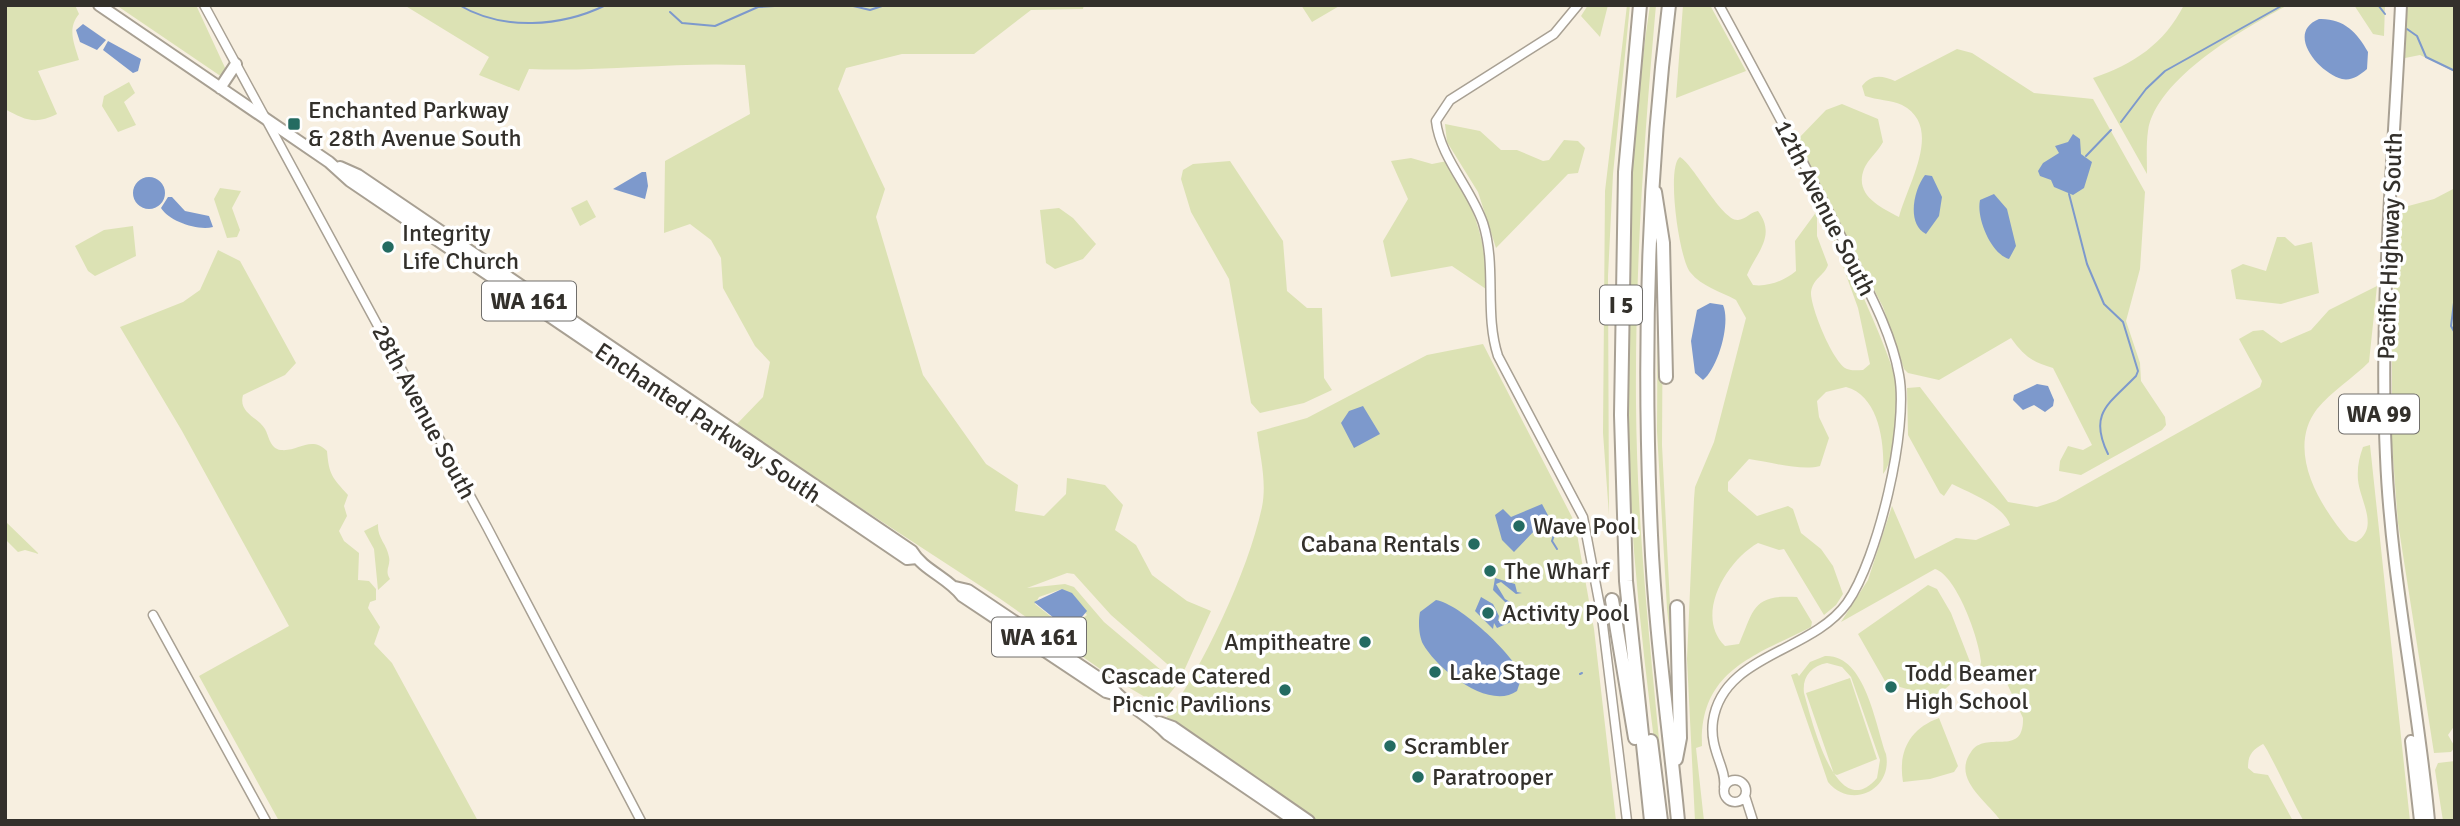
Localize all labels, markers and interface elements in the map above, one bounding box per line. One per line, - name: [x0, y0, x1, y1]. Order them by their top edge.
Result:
- place label: Enchanted Parkway & 28th Avenue South: [308, 95, 522, 153]
- street label: 12th Avenue South: [1768, 115, 1882, 301]
- marker: Enchanted Parkway & 28th Avenue South: [286, 116, 302, 132]
- street label: Pacific Highway South: [2371, 132, 2409, 360]
- place label: Integrity Life Church: [402, 218, 519, 276]
- marker: Integrity Life Church: [380, 239, 396, 255]
- road number: WA 161: [482, 282, 576, 320]
- road number: I 5: [1600, 286, 1642, 324]
- street label: 28th Avenue South: [365, 320, 483, 504]
- street label: Enchanted Parkway South: [589, 336, 827, 510]
- road number: WA 99: [2339, 394, 2419, 434]
- place label: Wave Pool: [1533, 511, 1637, 541]
- marker: Wave Pool: [1511, 518, 1527, 534]
- place label: Cabana Rentals: [1301, 529, 1460, 559]
- marker: Cabana Rentals: [1466, 536, 1482, 552]
- place label: The Wharf: [1504, 556, 1610, 586]
- marker: The Wharf: [1482, 563, 1498, 579]
- place label: Activity Pool: [1502, 598, 1630, 628]
- marker: Activity Pool: [1480, 605, 1496, 621]
- road number: WA 161: [992, 618, 1086, 656]
- place label: Ampitheatre: [1224, 627, 1351, 657]
- marker: Ampitheatre: [1357, 634, 1373, 650]
- place label: Lake Stage: [1449, 657, 1561, 687]
- place label: Todd Beamer High School: [1905, 658, 2037, 716]
- place label: Cascade Catered Picnic Pavilions: [1101, 661, 1271, 719]
- marker: Lake Stage: [1427, 664, 1443, 680]
- marker: Todd Beamer High School: [1883, 679, 1899, 695]
- marker: Cascade Catered Picnic Pavilions: [1277, 682, 1293, 698]
- place label: Scrambler: [1404, 731, 1509, 761]
- marker: Scrambler: [1382, 738, 1398, 754]
- place label: Paratrooper: [1432, 762, 1553, 792]
- marker: Paratrooper: [1410, 769, 1426, 785]

